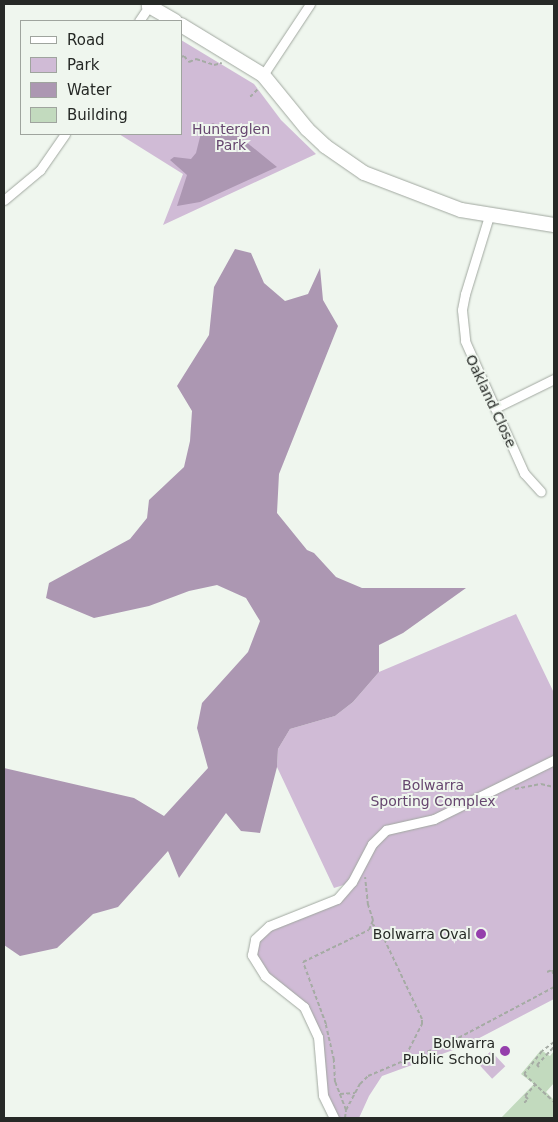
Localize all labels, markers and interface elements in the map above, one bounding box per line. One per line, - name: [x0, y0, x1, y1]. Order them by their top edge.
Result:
- legend: [20, 20, 182, 135]
- text: Road: [67, 31, 105, 49]
- text: Park: [67, 56, 99, 74]
- text: Water: [67, 81, 111, 99]
- text: Building: [67, 106, 128, 124]
- park label: Hunterglen Park: [192, 121, 270, 154]
- street label: Oakland Close: [462, 352, 520, 450]
- park label: Bolwarra Sporting Complex: [370, 777, 496, 810]
- place label: Bolwarra Oval: [373, 926, 471, 942]
- marker: Bolwarra Oval: [475, 928, 487, 940]
- place label: Bolwarra Public School: [403, 1035, 495, 1068]
- marker: Bolwarra Public School: [499, 1045, 511, 1057]

